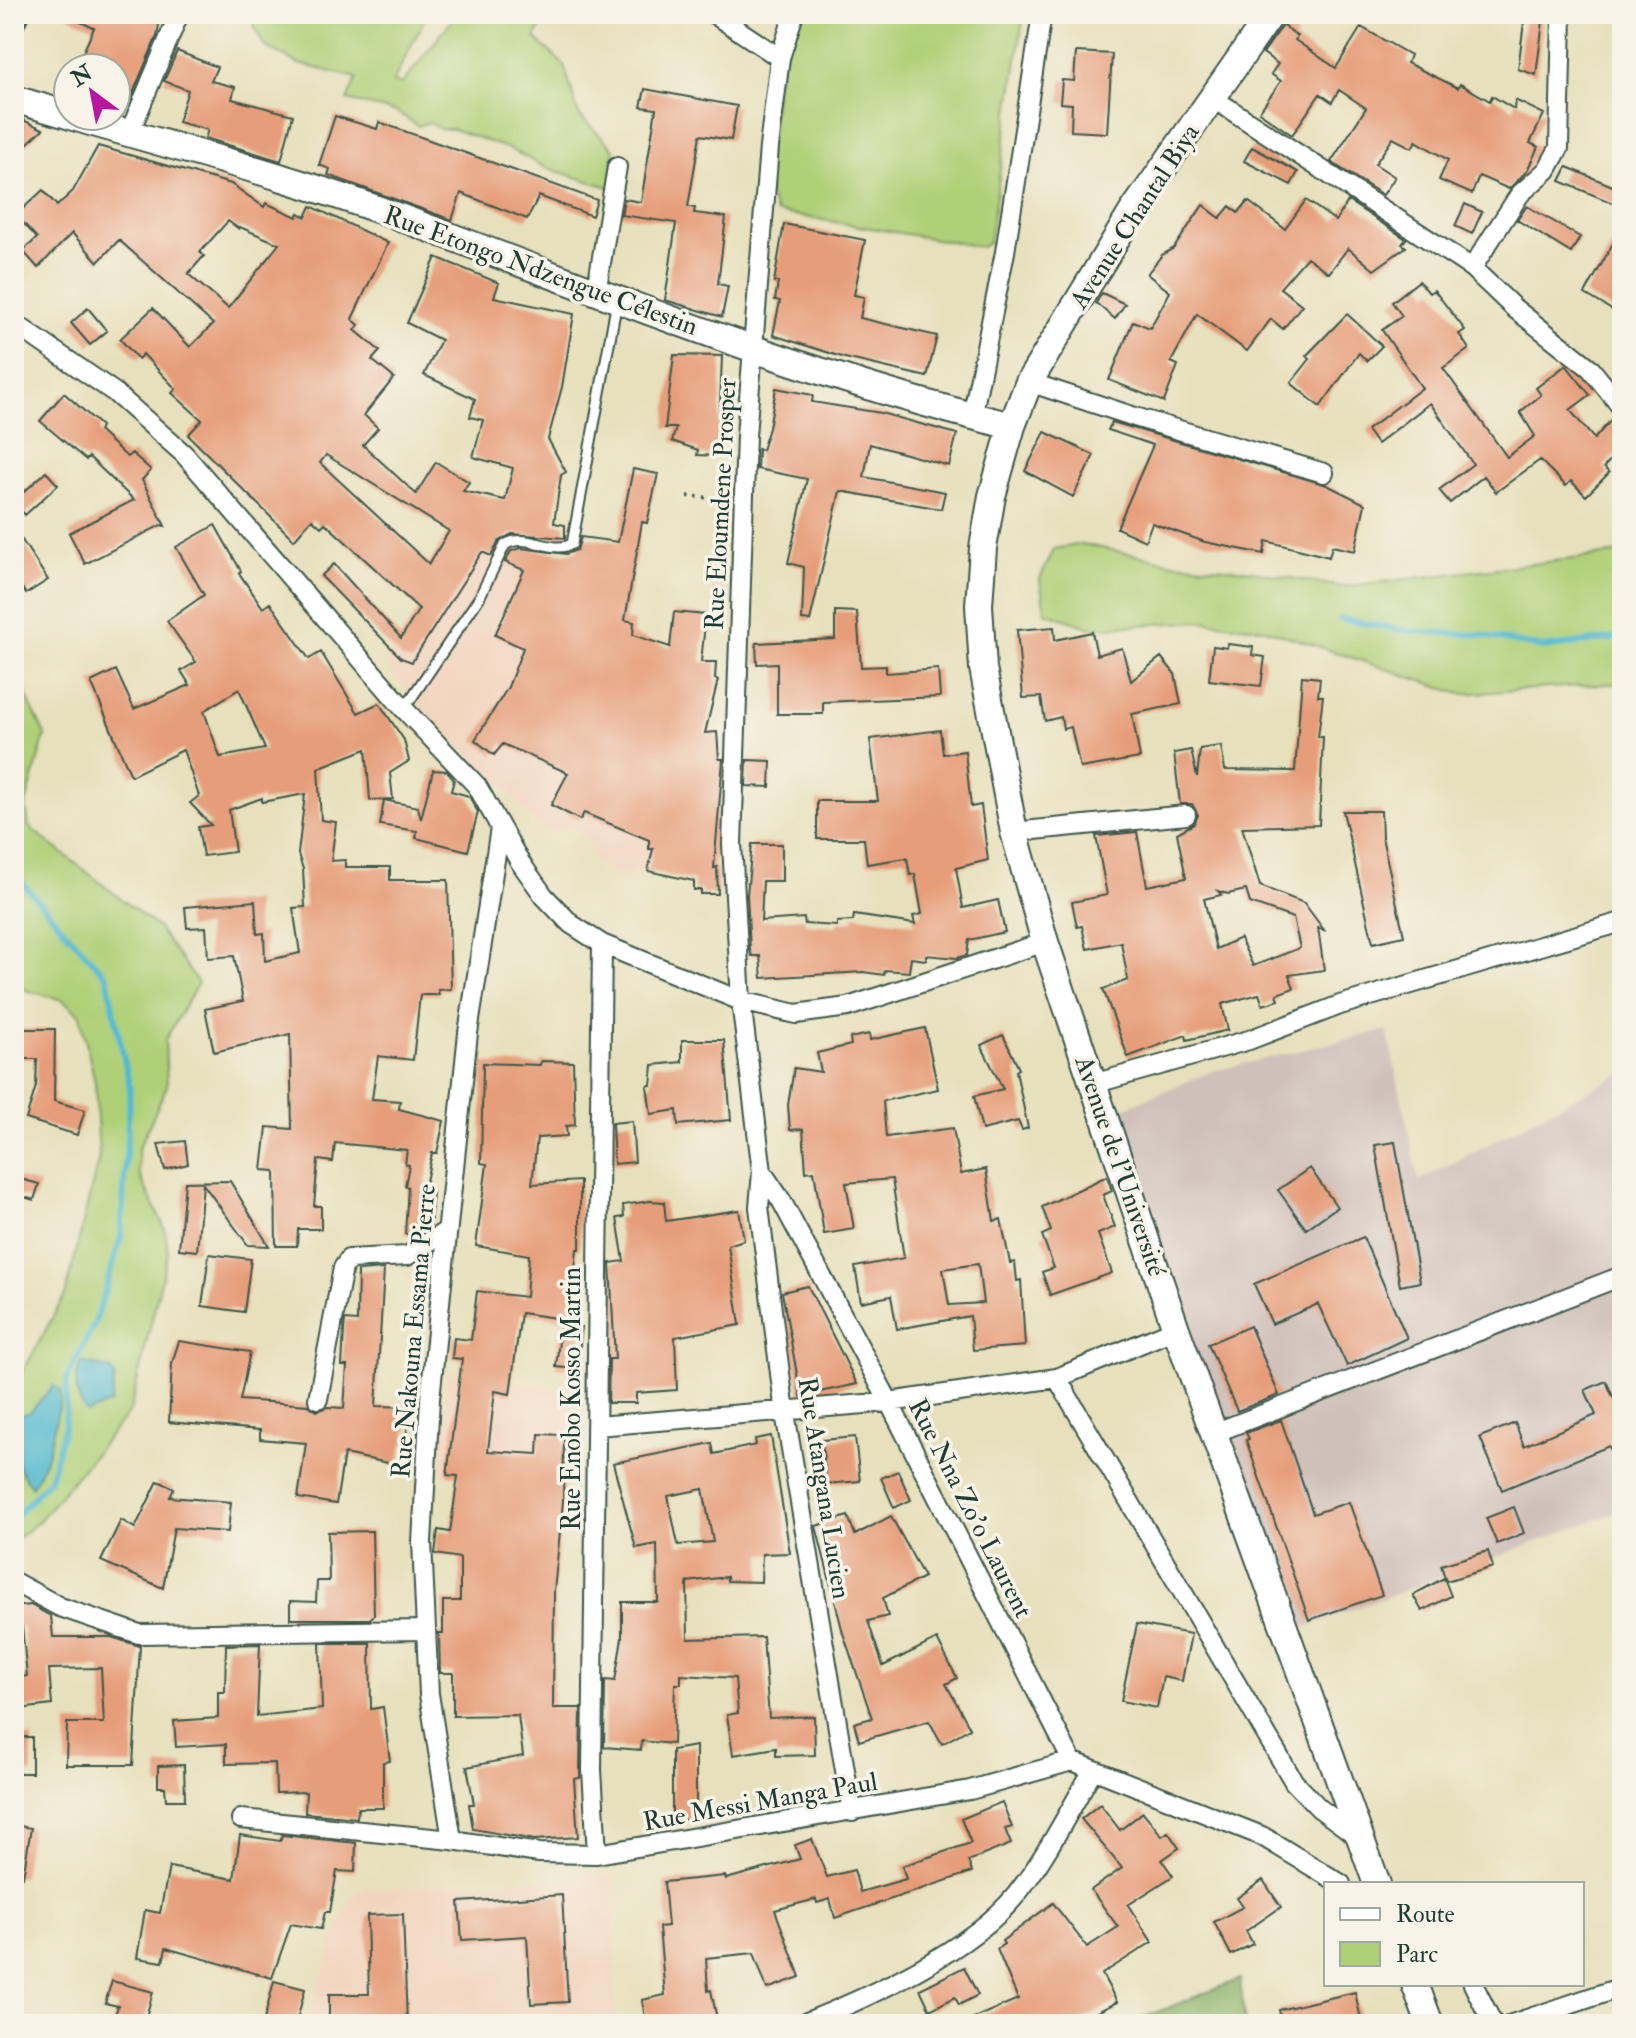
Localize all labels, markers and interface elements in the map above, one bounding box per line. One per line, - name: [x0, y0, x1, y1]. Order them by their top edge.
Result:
- north arrow: [52, 52, 132, 132]
- text: N: [65, 59, 98, 94]
- street label: Avenue Chantal Biya: [1062, 118, 1207, 316]
- street label: Rue Etongo Ndzengue Célestin: [379, 199, 702, 343]
- street label: Rue Eloumdene Prosper: [698, 377, 745, 631]
- street label: Avenue de l'Université: [1067, 1051, 1173, 1281]
- street label: Rue Nakouna Essama Pierre: [385, 1182, 443, 1480]
- street label: Rue Enobo Kosso Martin: [556, 1267, 588, 1531]
- street label: Rue Atangana Lucien: [791, 1375, 857, 1601]
- street label: Rue Nna Zo'o Laurent: [901, 1394, 1039, 1623]
- street label: Rue Messi Manga Paul: [641, 1766, 880, 1838]
- legend: [1324, 1882, 1584, 1986]
- text: Route: [1396, 1899, 1455, 1930]
- text: Parc: [1396, 1939, 1438, 1970]

